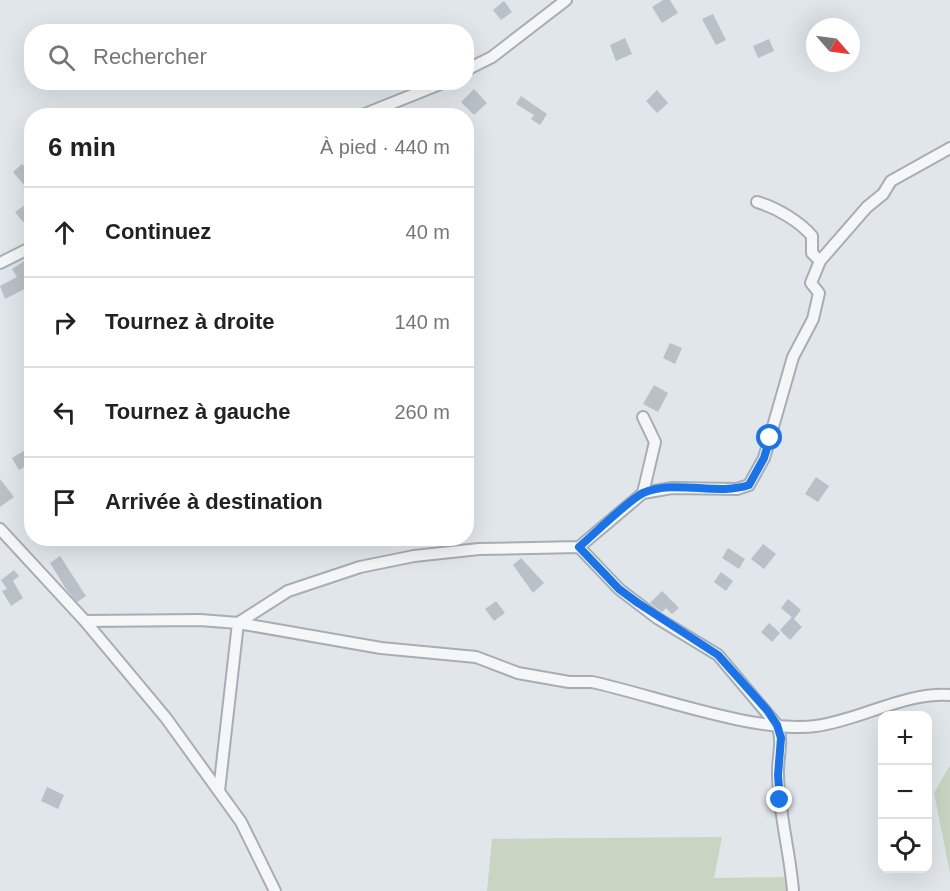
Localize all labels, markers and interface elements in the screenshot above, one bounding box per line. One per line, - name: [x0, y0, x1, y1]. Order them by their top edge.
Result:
- north arrow: [806, 18, 860, 72]
- search box: [24, 24, 474, 90]
- icon: search: [45, 41, 78, 74]
- text: Rechercher: [93, 44, 207, 69]
- text: 6 min: [48, 132, 116, 162]
- text: À pied · 440 m: [320, 136, 450, 158]
- icon: ahead: [48, 216, 81, 249]
- text: Continuez: [105, 219, 211, 244]
- text: 40 m: [406, 221, 450, 243]
- icon: right: [48, 306, 81, 339]
- text: Tournez à droite: [105, 309, 275, 334]
- text: 140 m: [394, 311, 450, 333]
- icon: left: [48, 396, 81, 429]
- text: Tournez à gauche: [105, 399, 290, 424]
- text: 260 m: [394, 401, 450, 423]
- route start: [756, 424, 782, 450]
- icon: arrive: [48, 486, 81, 519]
- text: Arrivée à destination: [105, 489, 323, 514]
- map controls: [878, 711, 932, 873]
- button: +: [878, 711, 932, 765]
- button: −: [878, 765, 932, 819]
- route end: [766, 786, 792, 812]
- button: locate: [878, 819, 932, 873]

